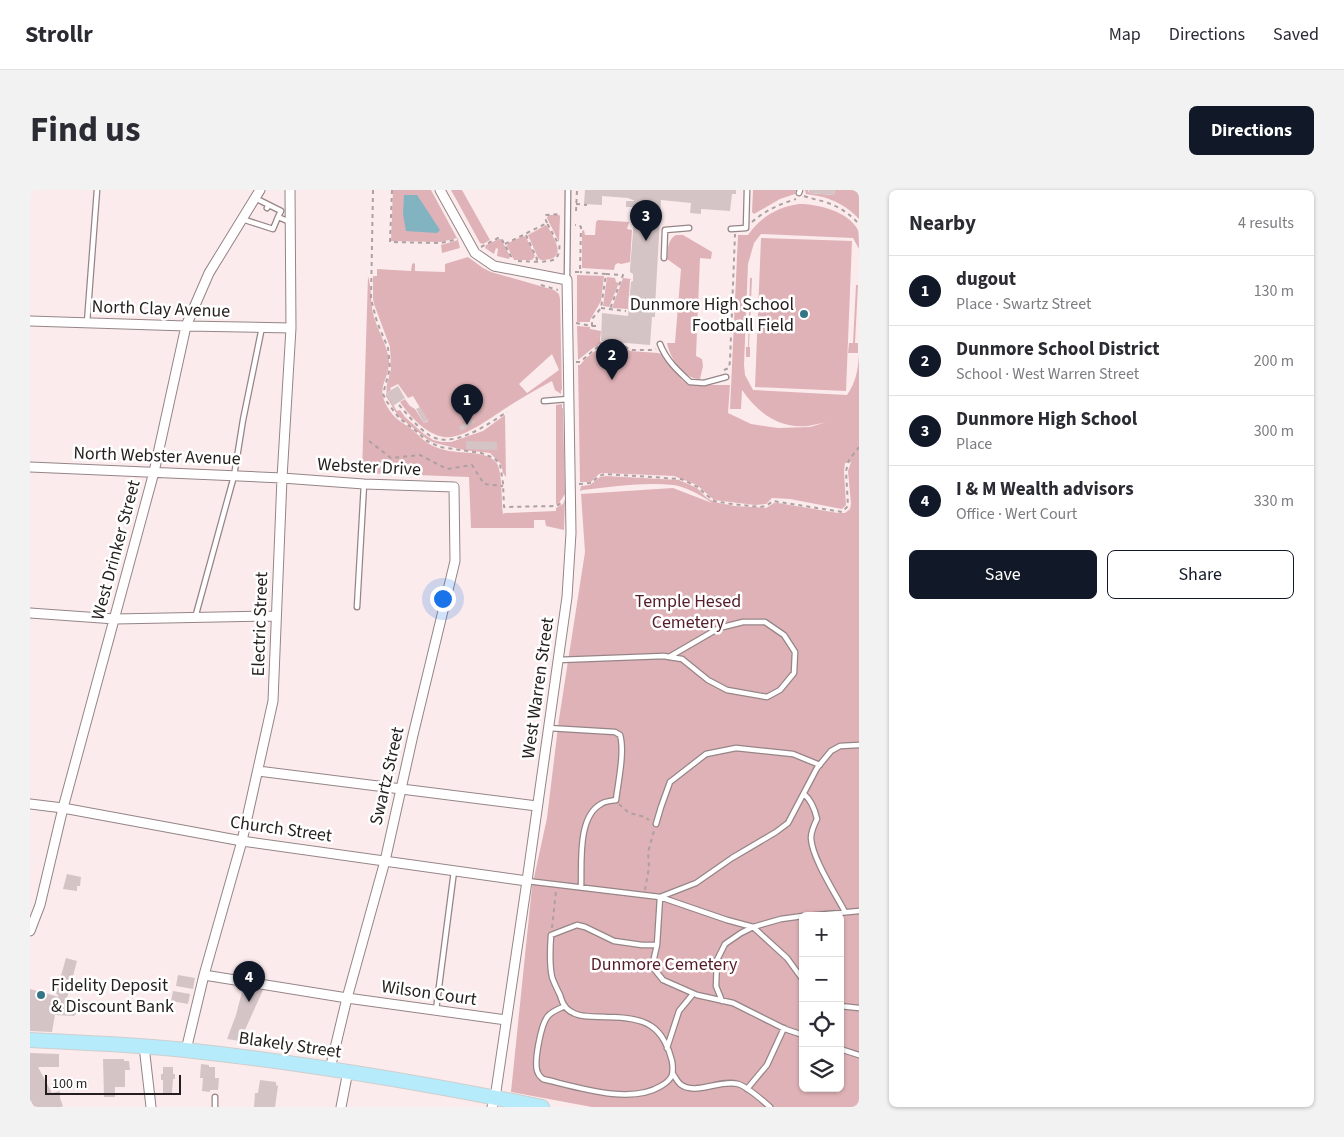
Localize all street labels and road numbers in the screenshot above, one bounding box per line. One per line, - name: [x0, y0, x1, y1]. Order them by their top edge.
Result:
- street label: North Clay Avenue: [91, 294, 231, 324]
- street label: North Webster Avenue: [73, 441, 241, 471]
- street label: Webster Drive: [317, 452, 422, 482]
- street label: West Drinker Street: [85, 477, 147, 623]
- street label: Electric Street: [246, 571, 274, 677]
- street label: West Warren Street: [516, 616, 560, 760]
- street label: Swartz Street: [364, 724, 410, 828]
- street label: Church Street: [228, 809, 334, 849]
- street label: Wilson Court: [380, 974, 478, 1012]
- street label: Blakely Street: [237, 1025, 343, 1065]

